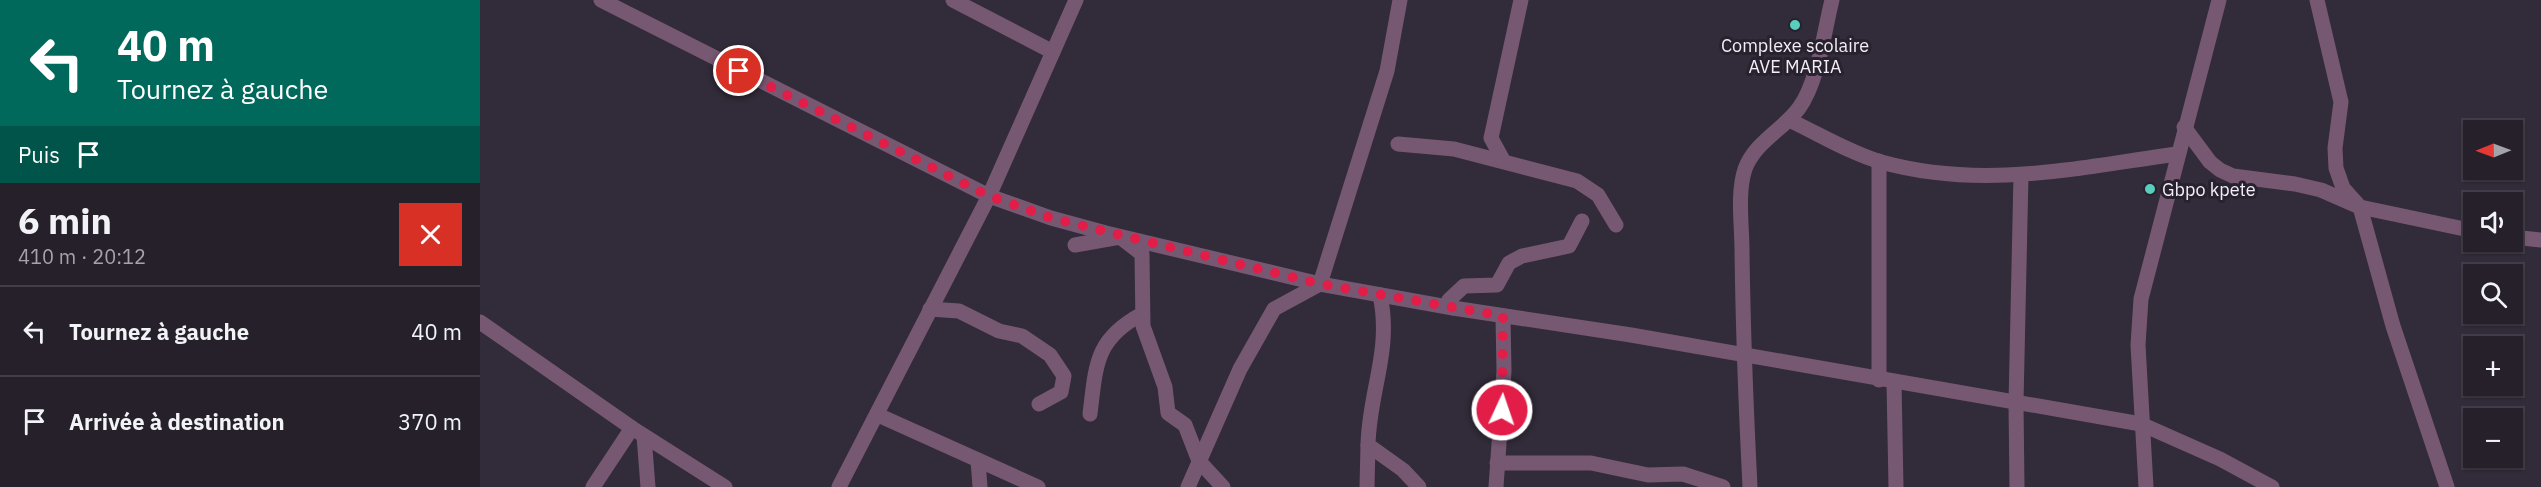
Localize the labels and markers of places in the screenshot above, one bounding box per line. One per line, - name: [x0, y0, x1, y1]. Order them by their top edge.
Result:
- marker: Complexe scolaire AVE MARIA: [1788, 18, 1802, 32]
- place label: Complexe scolaire AVE MARIA: [1721, 34, 1869, 78]
- pin: [713, 45, 764, 96]
- place label: Gbpo kpete: [2162, 178, 2256, 201]
- marker: Gbpo kpete: [2143, 182, 2157, 196]

